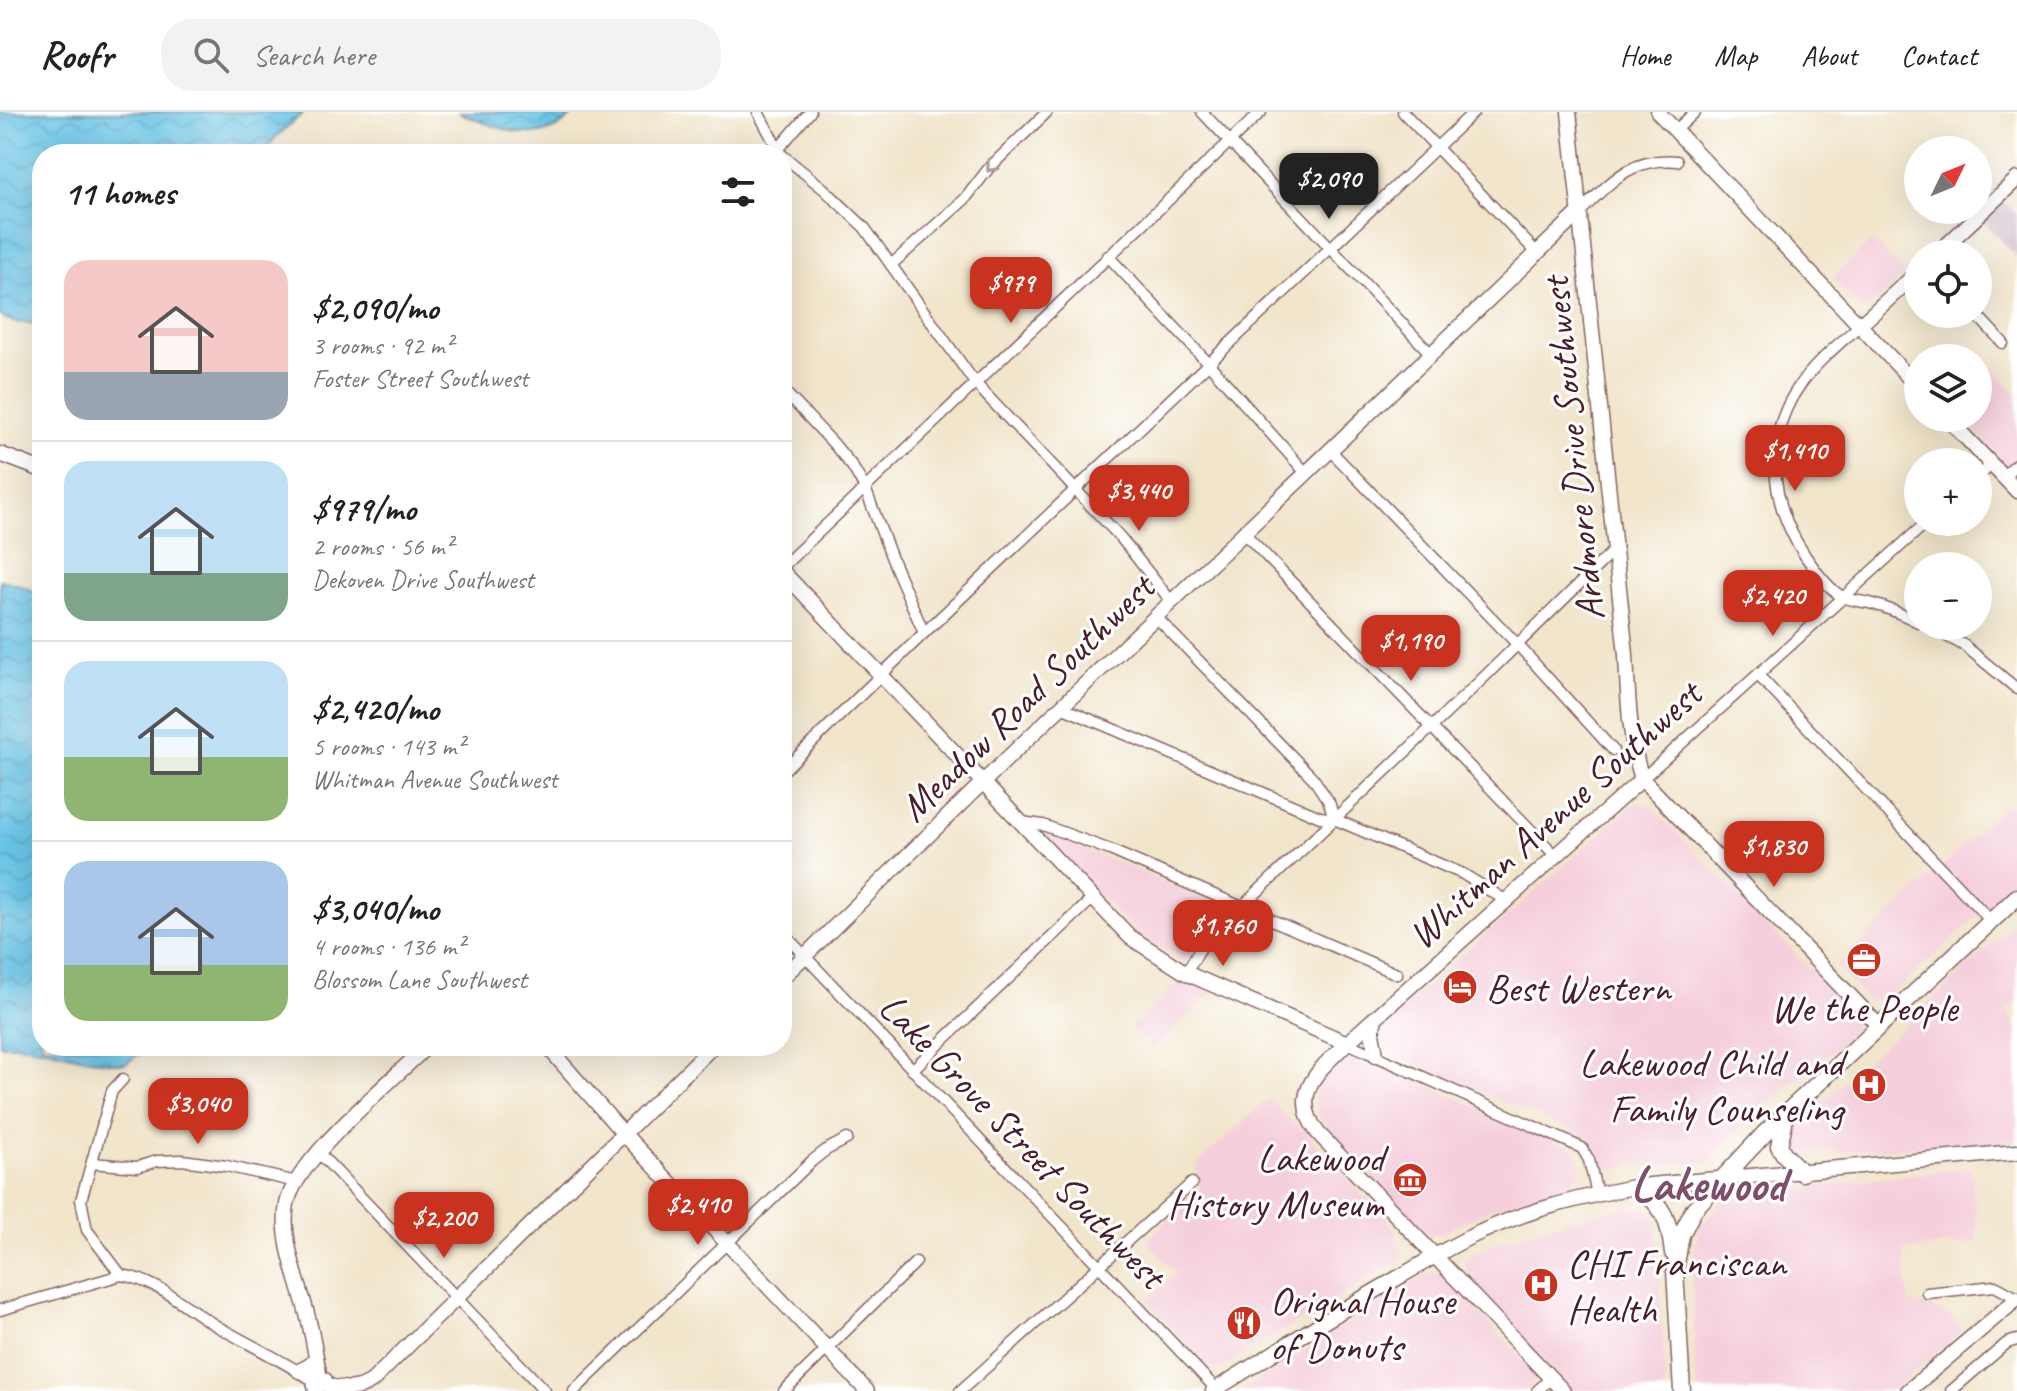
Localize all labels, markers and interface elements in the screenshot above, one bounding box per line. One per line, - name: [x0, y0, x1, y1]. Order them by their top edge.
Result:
- search box: [161, 19, 721, 91]
- text: Roofr: [40, 32, 113, 79]
- icon: search: [189, 33, 233, 77]
- text: Search here: [253, 36, 375, 74]
- text: Home: [1620, 38, 1670, 73]
- text: Map: [1714, 38, 1757, 73]
- text: About: [1801, 38, 1857, 73]
- text: Contact: [1901, 38, 1977, 73]
- north arrow: [1904, 136, 1992, 224]
- map controls: [1904, 136, 1992, 640]
- pin: $2,090: [1264, 153, 1394, 221]
- one-way arrow: [986, 157, 1001, 172]
- text: $2,090: [1297, 162, 1361, 195]
- icon: filters: [716, 170, 760, 214]
- text: 11 homes: [64, 171, 175, 214]
- button: locate: [1904, 240, 1992, 328]
- pin: $979: [964, 257, 1058, 325]
- text: $979: [988, 266, 1034, 299]
- street label: Ardmore Drive Southwest: [1530, 271, 1616, 623]
- text: $2,090/mo: [312, 286, 438, 329]
- icon: home: [128, 292, 224, 388]
- text: 3 rooms · 92 m²: [312, 329, 453, 362]
- button: layers: [1904, 344, 1992, 432]
- text: Foster Street Southwest: [312, 362, 528, 395]
- pin: $1,410: [1730, 425, 1860, 493]
- text: $1,410: [1763, 434, 1827, 467]
- button: +: [1904, 448, 1992, 536]
- pin: $3,440: [1074, 465, 1204, 533]
- text: $3,440: [1107, 474, 1171, 507]
- text: $979/mo: [312, 487, 416, 530]
- icon: home: [128, 493, 224, 589]
- text: 2 rooms · 56 m²: [312, 530, 453, 563]
- button: −: [1904, 552, 1992, 640]
- street label: Meadow Road Southwest: [889, 561, 1167, 832]
- text: Dekoven Drive Southwest: [312, 563, 534, 596]
- pin: $2,420: [1708, 570, 1838, 638]
- text: $2,420: [1741, 579, 1805, 612]
- pin: $1,190: [1346, 615, 1476, 683]
- text: $1,190: [1379, 624, 1443, 657]
- street label: Whitman Avenue Southwest: [1398, 667, 1714, 960]
- text: $2,420/mo: [312, 687, 439, 730]
- icon: home: [128, 693, 224, 789]
- text: 5 rooms · 143 m²: [312, 730, 464, 763]
- text: Whitman Avenue Southwest: [312, 763, 557, 796]
- pin: $1,830: [1709, 821, 1839, 889]
- text: $1,830: [1742, 830, 1806, 863]
- text: $3,040/mo: [312, 887, 439, 930]
- icon: home: [128, 893, 224, 989]
- pin: $1,760: [1158, 900, 1288, 968]
- text: $1,760: [1191, 909, 1255, 942]
- text: 4 rooms · 136 m²: [312, 930, 464, 963]
- office icon: We the People: [1845, 941, 1883, 979]
- text: Blossom Lane Southwest: [312, 963, 527, 996]
- place label: Best Western: [1486, 963, 1672, 1013]
- hotel icon: Best Western: [1441, 968, 1479, 1006]
- street label: Lake Grove Street Southwest: [868, 983, 1179, 1301]
- place label: We the People: [1771, 983, 1960, 1033]
- place label: Lakewood Child and Family Counseling: [1579, 1038, 1849, 1134]
- hospital icon: Lakewood Child and Family Counseling: [1850, 1066, 1888, 1104]
- pin: $3,040: [133, 1078, 263, 1146]
- text: $3,040: [166, 1087, 230, 1120]
- place label: Lakewood History Museum: [1167, 1133, 1389, 1229]
- district label: Lakewood: [1631, 1154, 1793, 1214]
- museum icon: Lakewood History Museum: [1391, 1161, 1429, 1199]
- pin: $2,410: [633, 1179, 763, 1247]
- text: $2,410: [666, 1188, 730, 1221]
- pin: $2,200: [379, 1192, 509, 1260]
- text: $2,200: [412, 1201, 476, 1234]
- place label: CHI Franciscan Health: [1567, 1238, 1788, 1334]
- hospital icon: CHI Franciscan Health: [1522, 1266, 1560, 1304]
- place label: Orignal House of Donuts: [1270, 1276, 1458, 1372]
- restaurant icon: Orignal House of Donuts: [1225, 1304, 1263, 1342]

